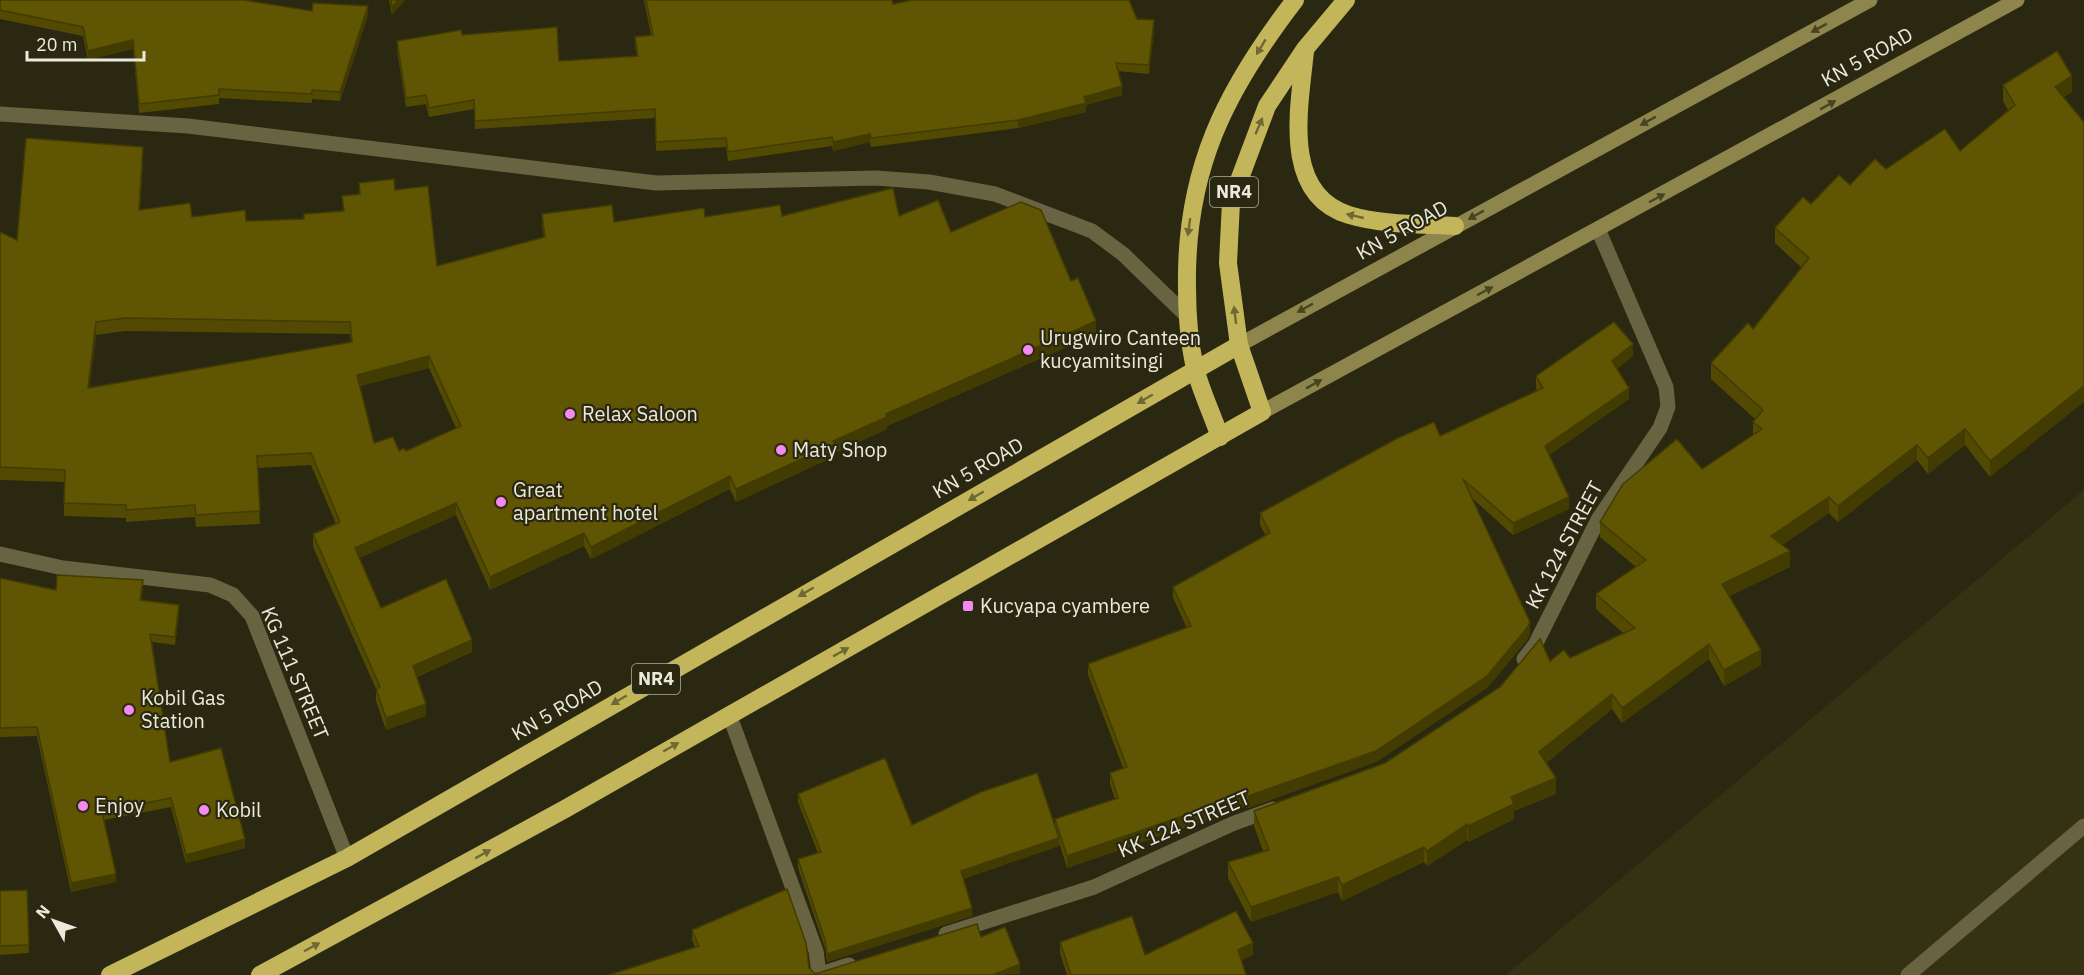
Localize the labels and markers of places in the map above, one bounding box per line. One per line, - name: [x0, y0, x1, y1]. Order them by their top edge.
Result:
- place label: Urugwiro Canteen kucyamitsingi: [1040, 324, 1201, 374]
- marker: Urugwiro Canteen kucyamitsingi: [1021, 343, 1035, 357]
- place label: Relax Saloon: [582, 400, 698, 427]
- marker: Relax Saloon: [563, 407, 577, 421]
- place label: Maty Shop: [793, 436, 887, 463]
- marker: Maty Shop: [774, 443, 788, 457]
- place label: Great apartment hotel: [513, 476, 658, 526]
- marker: Great apartment hotel: [494, 495, 508, 509]
- place label: Kucyapa cyambere: [980, 592, 1150, 619]
- marker: Kucyapa cyambere: [961, 599, 975, 613]
- place label: Kobil Gas Station: [141, 684, 225, 734]
- marker: Kobil Gas Station: [122, 703, 136, 717]
- place label: Enjoy: [95, 792, 144, 819]
- place label: Kobil: [216, 796, 261, 823]
- marker: Enjoy: [76, 799, 90, 813]
- marker: Kobil: [197, 803, 211, 817]

